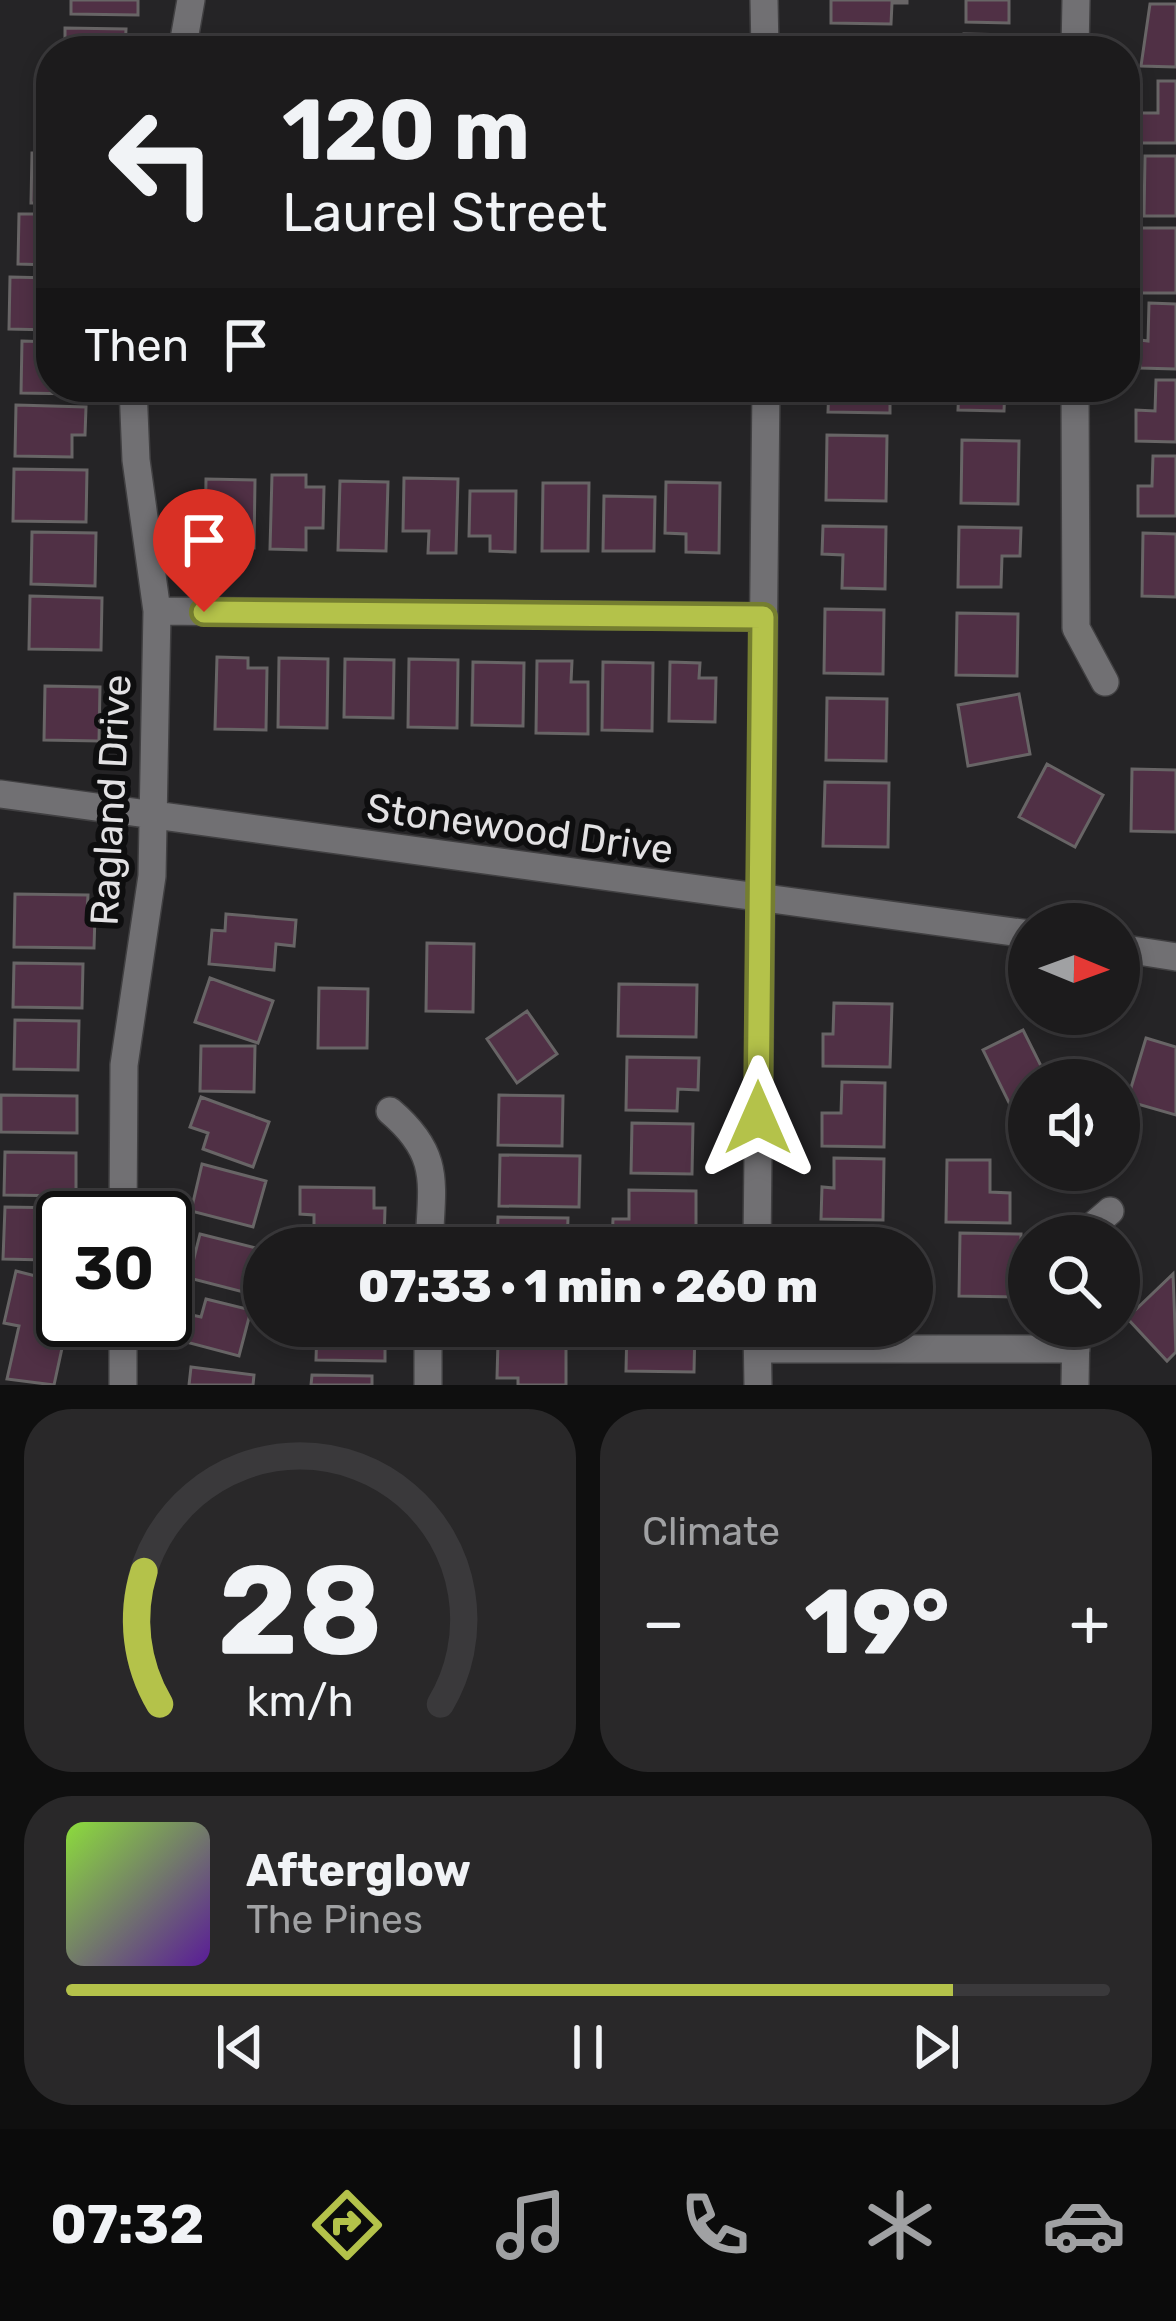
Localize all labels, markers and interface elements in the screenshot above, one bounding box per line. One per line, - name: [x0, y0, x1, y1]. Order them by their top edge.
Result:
- text: 120 m: [282, 80, 530, 180]
- icon: left: [84, 84, 240, 240]
- text: Laurel Street: [282, 181, 607, 245]
- icon: arrive: [213, 312, 279, 378]
- text: Then: [84, 319, 189, 372]
- pin: [153, 489, 255, 612]
- icon: arrive: [171, 507, 237, 573]
- street label: Ragland Drive: [81, 673, 141, 927]
- street label: Stonewood Drive: [364, 785, 676, 873]
- north arrow: [1008, 903, 1140, 1035]
- map controls: [1008, 903, 1140, 1347]
- position arrow: [695, 1055, 821, 1181]
- button: sound: [1008, 1059, 1140, 1191]
- speed limit sign: 30: [36, 1191, 192, 1347]
- button: search: [1008, 1215, 1140, 1347]
- text: 07:33 · 1 min · 260 m: [358, 1260, 818, 1313]
- text: Climate: [642, 1509, 780, 1555]
- text: 28: [217, 1536, 383, 1684]
- text: 19°: [804, 1569, 949, 1676]
- text: −: [642, 1583, 685, 1662]
- text: +: [1069, 1583, 1110, 1662]
- text: km/h: [246, 1675, 354, 1726]
- text: Afterglow: [246, 1844, 471, 1897]
- text: The Pines: [246, 1897, 423, 1943]
- icon: previous: [207, 2014, 273, 2080]
- icon: pause: [555, 2014, 621, 2080]
- icon: next: [903, 2014, 969, 2080]
- icon: directions: [305, 2183, 389, 2267]
- icon: music: [489, 2183, 573, 2267]
- icon: phone: [673, 2183, 757, 2267]
- icon: climate: [858, 2183, 942, 2267]
- icon: car: [1042, 2183, 1126, 2267]
- text: 07:32: [50, 2193, 204, 2257]

